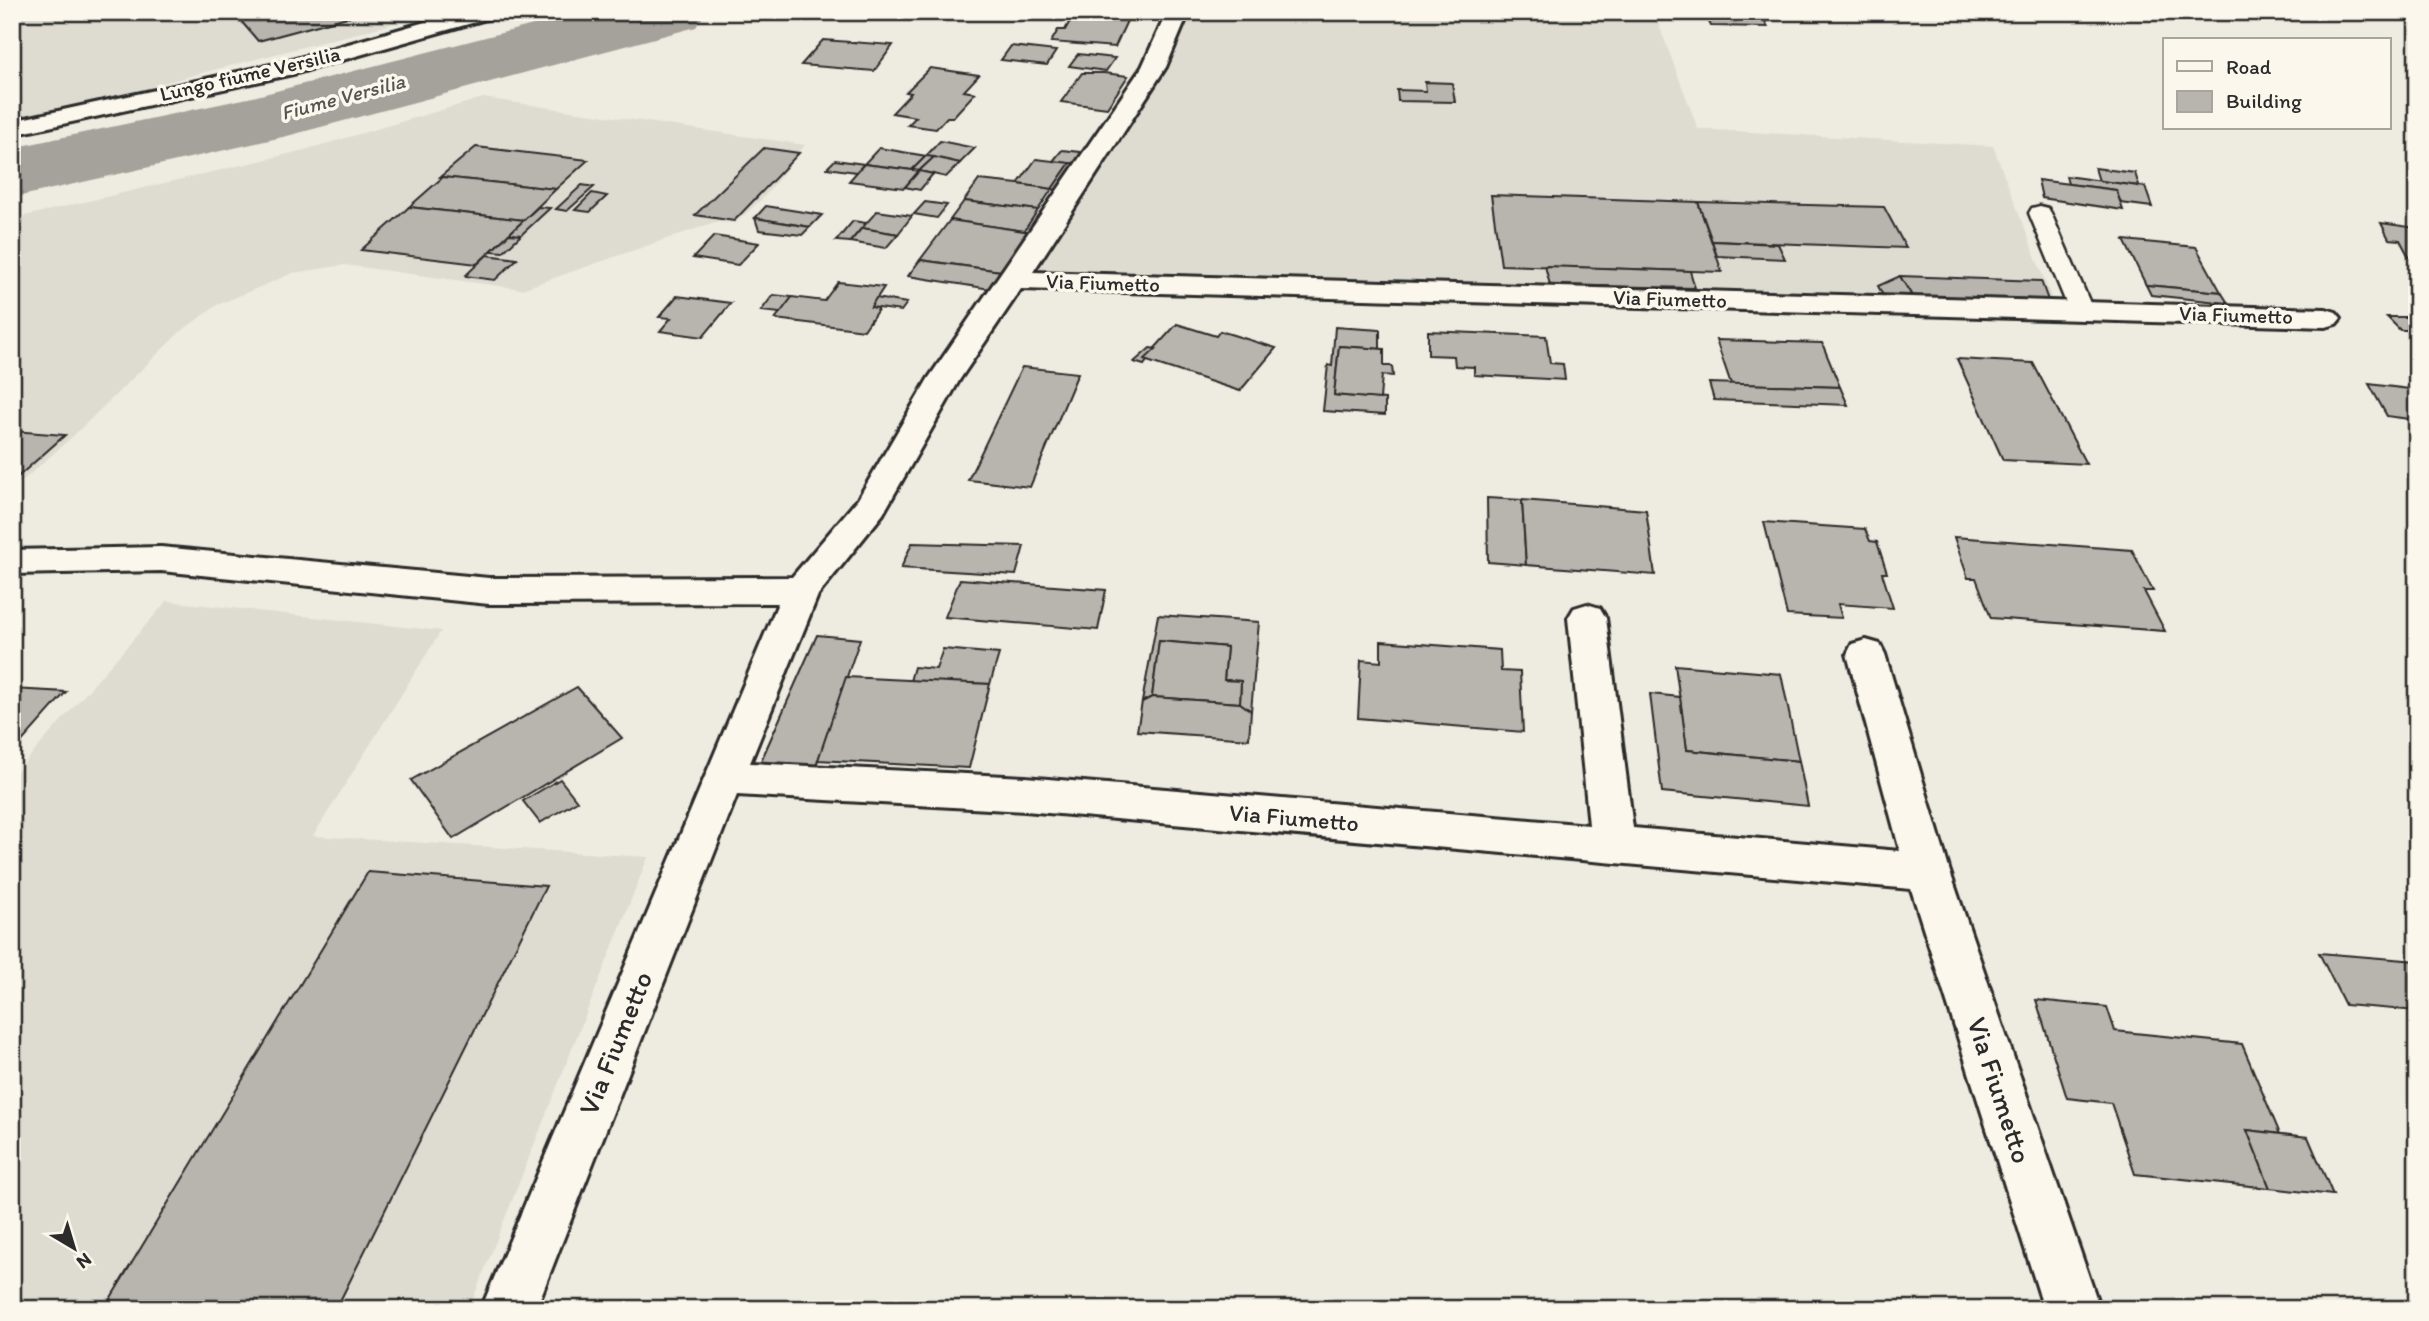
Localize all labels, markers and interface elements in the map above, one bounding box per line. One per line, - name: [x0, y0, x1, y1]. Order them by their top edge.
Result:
- legend: [2163, 38, 2390, 130]
- street label: Lungo fiume Versilia: [157, 41, 343, 106]
- text: Road: [2226, 54, 2272, 79]
- water label: Fiume Versilia: [278, 68, 408, 125]
- text: Building: [2226, 88, 2302, 113]
- street label: Via Fiumetto: [1046, 268, 1160, 297]
- street label: Via Fiumetto: [1613, 284, 1727, 313]
- street label: Via Fiumetto: [2179, 300, 2293, 329]
- street label: Via Fiumetto: [1228, 797, 1360, 838]
- street label: Via Fiumetto: [571, 966, 659, 1120]
- street label: Via Fiumetto: [1960, 1013, 2040, 1167]
- north arrow: [38, 1212, 108, 1282]
- text: N: [72, 1248, 96, 1274]

